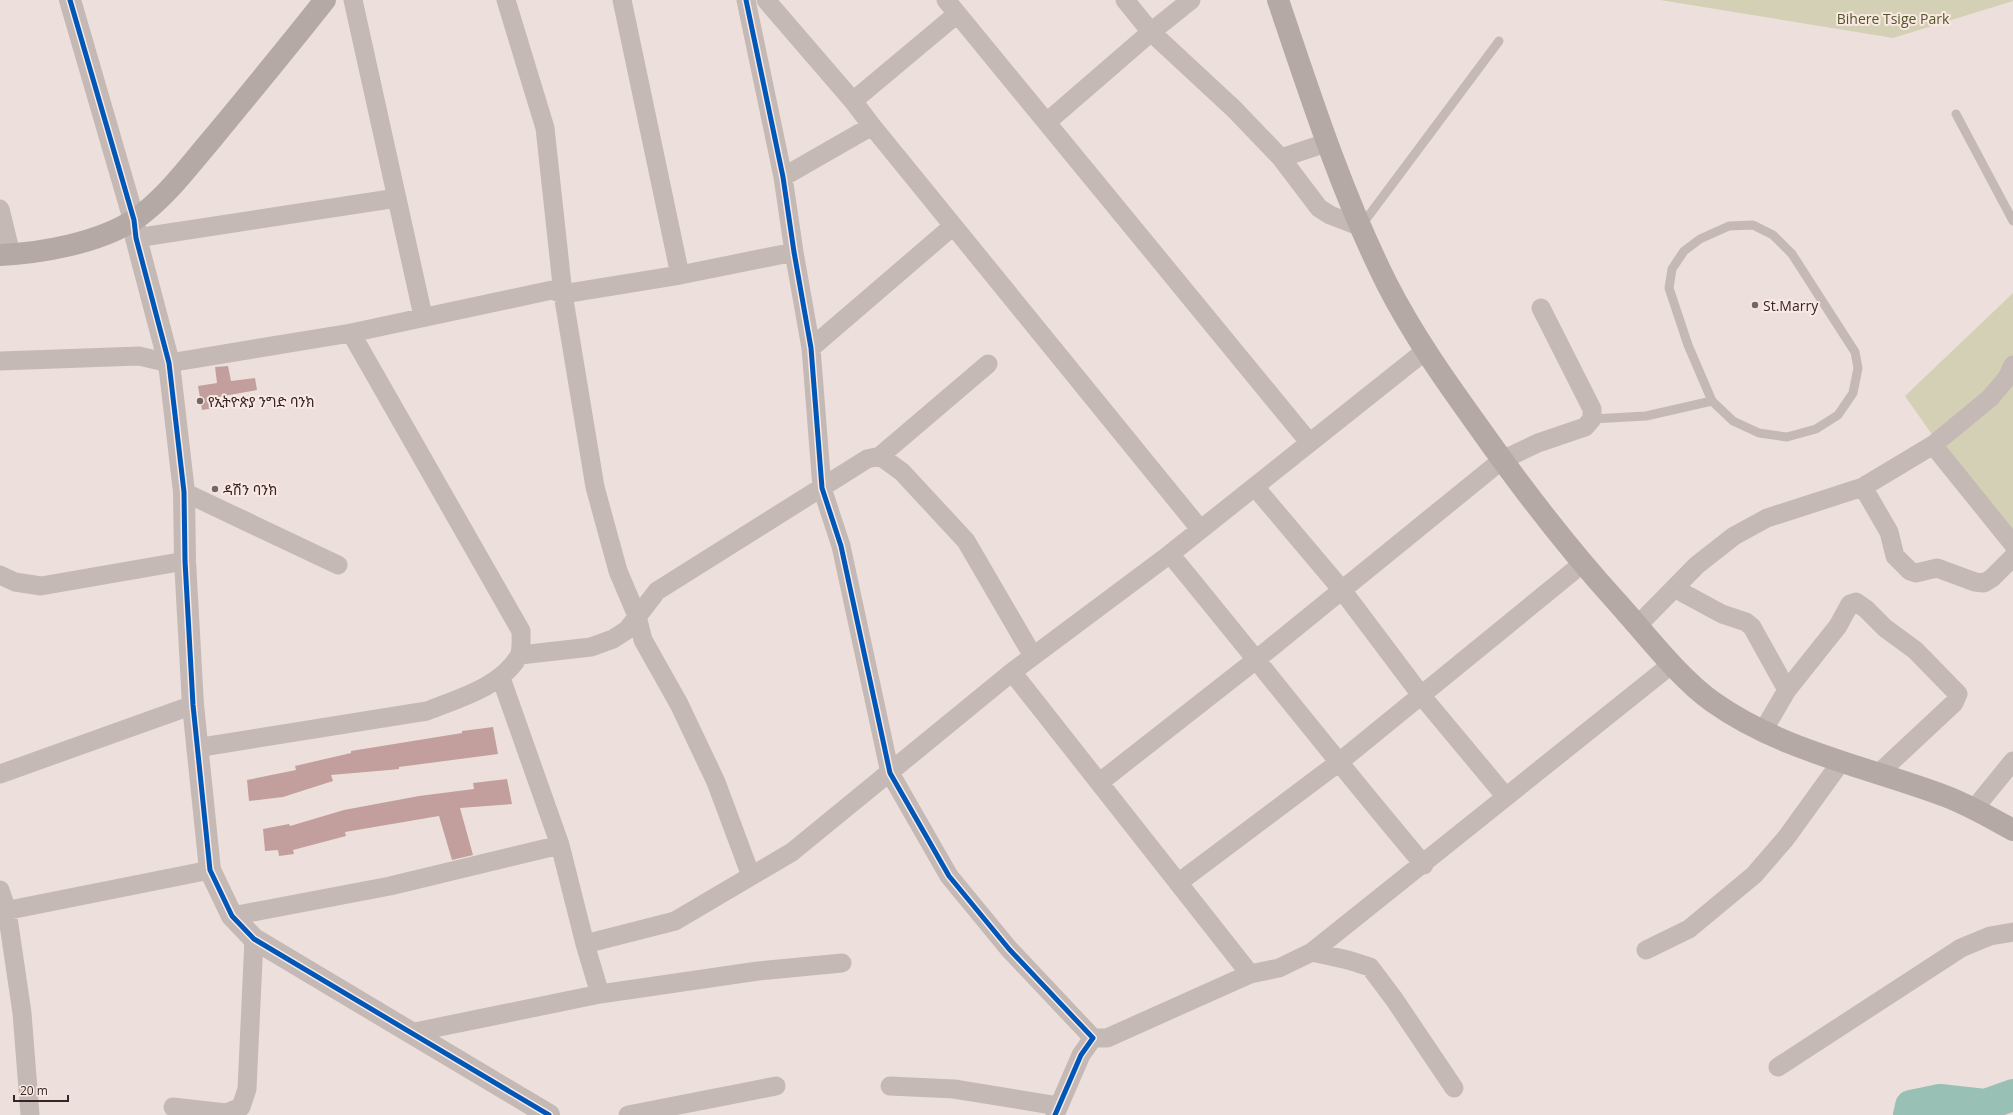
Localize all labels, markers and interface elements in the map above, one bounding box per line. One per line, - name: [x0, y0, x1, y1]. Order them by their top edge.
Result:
- park label: Bihere Tsige Park: [1837, 9, 1950, 28]
- place label: St.Marry: [1763, 296, 1819, 315]
- marker: St.Marry: [1750, 300, 1760, 310]
- place label: የኢትዮጵያ ንግድ ባንክ: [208, 392, 315, 411]
- marker: የኢትዮጵያ ንግድ ባንክ: [195, 396, 205, 406]
- place label: ዳሽን ባንክ: [223, 480, 277, 499]
- marker: ዳሽን ባንክ: [210, 484, 220, 494]
- scale bar: [14, 1077, 68, 1103]
- text: 20 m: [20, 1082, 48, 1099]

